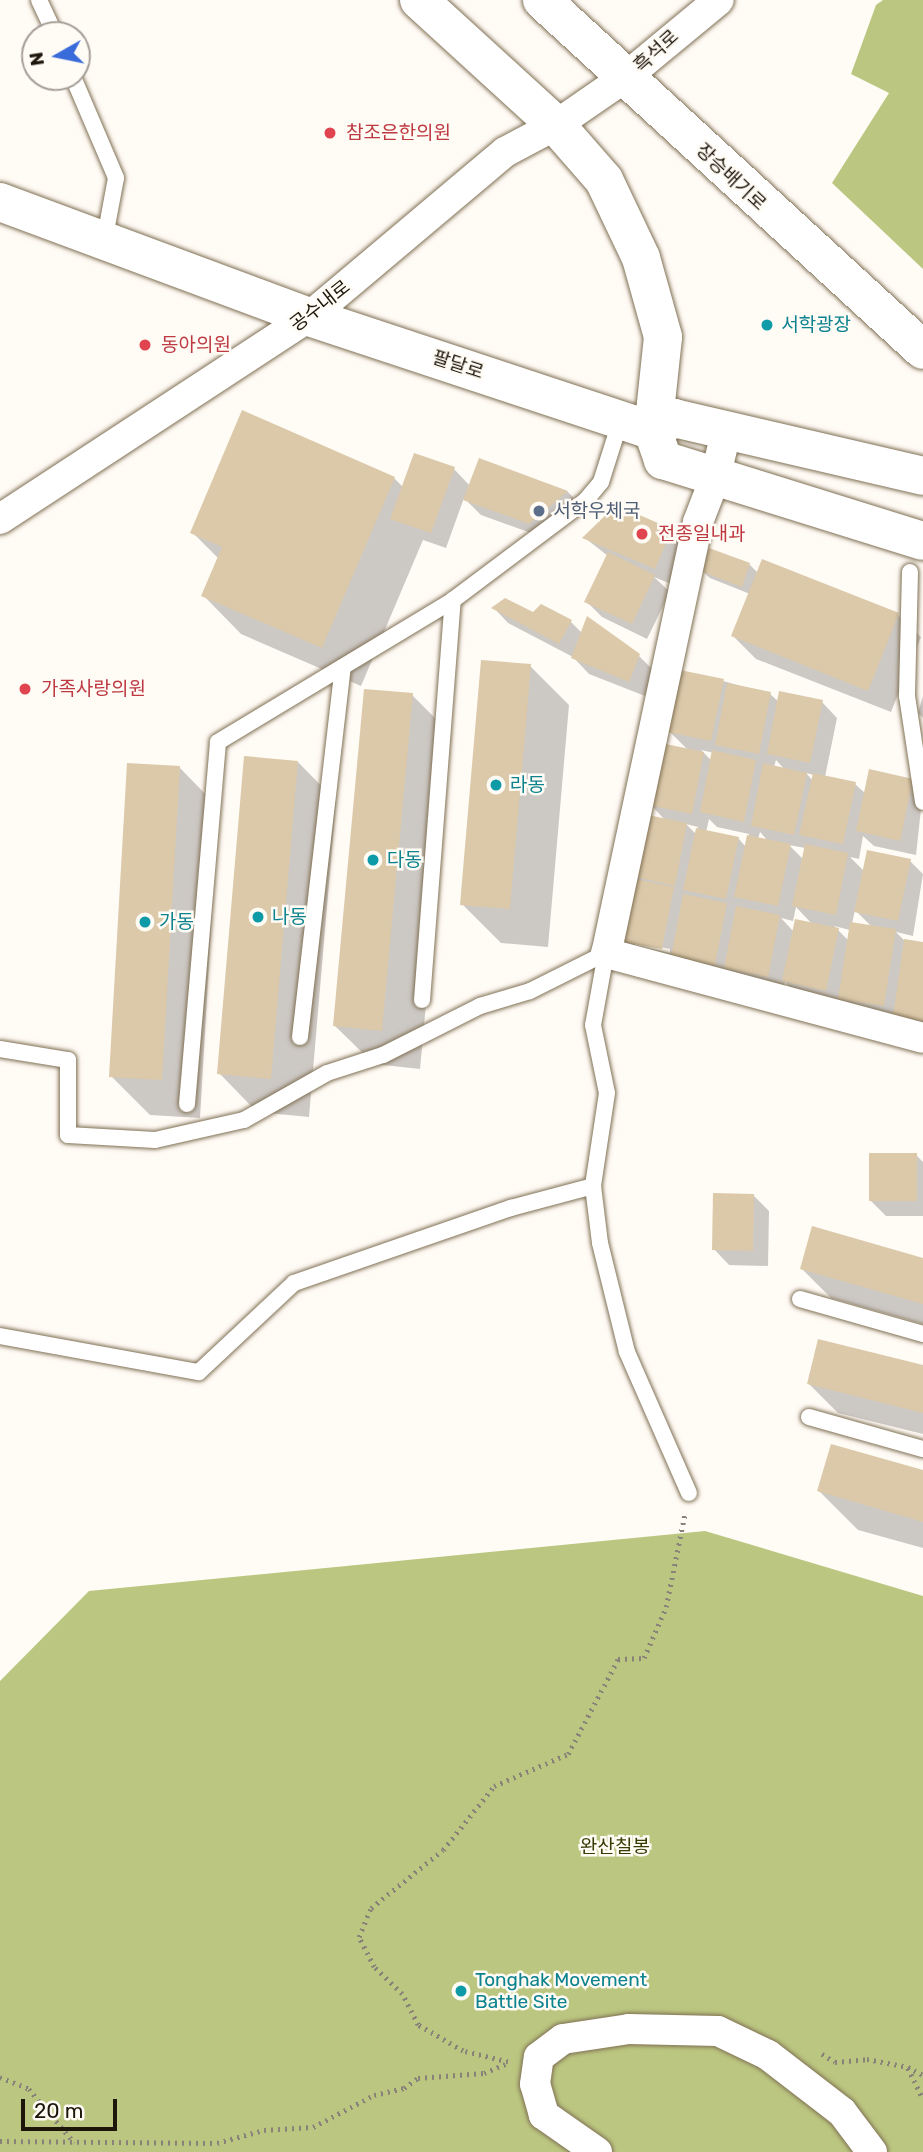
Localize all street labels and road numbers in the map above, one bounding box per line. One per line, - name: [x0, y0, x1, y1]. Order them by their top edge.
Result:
- street label: 흑석로: [629, 25, 683, 77]
- street label: 장승배기로: [691, 139, 771, 215]
- street label: 공수내로: [285, 275, 355, 337]
- street label: 팔달로: [430, 346, 486, 384]

